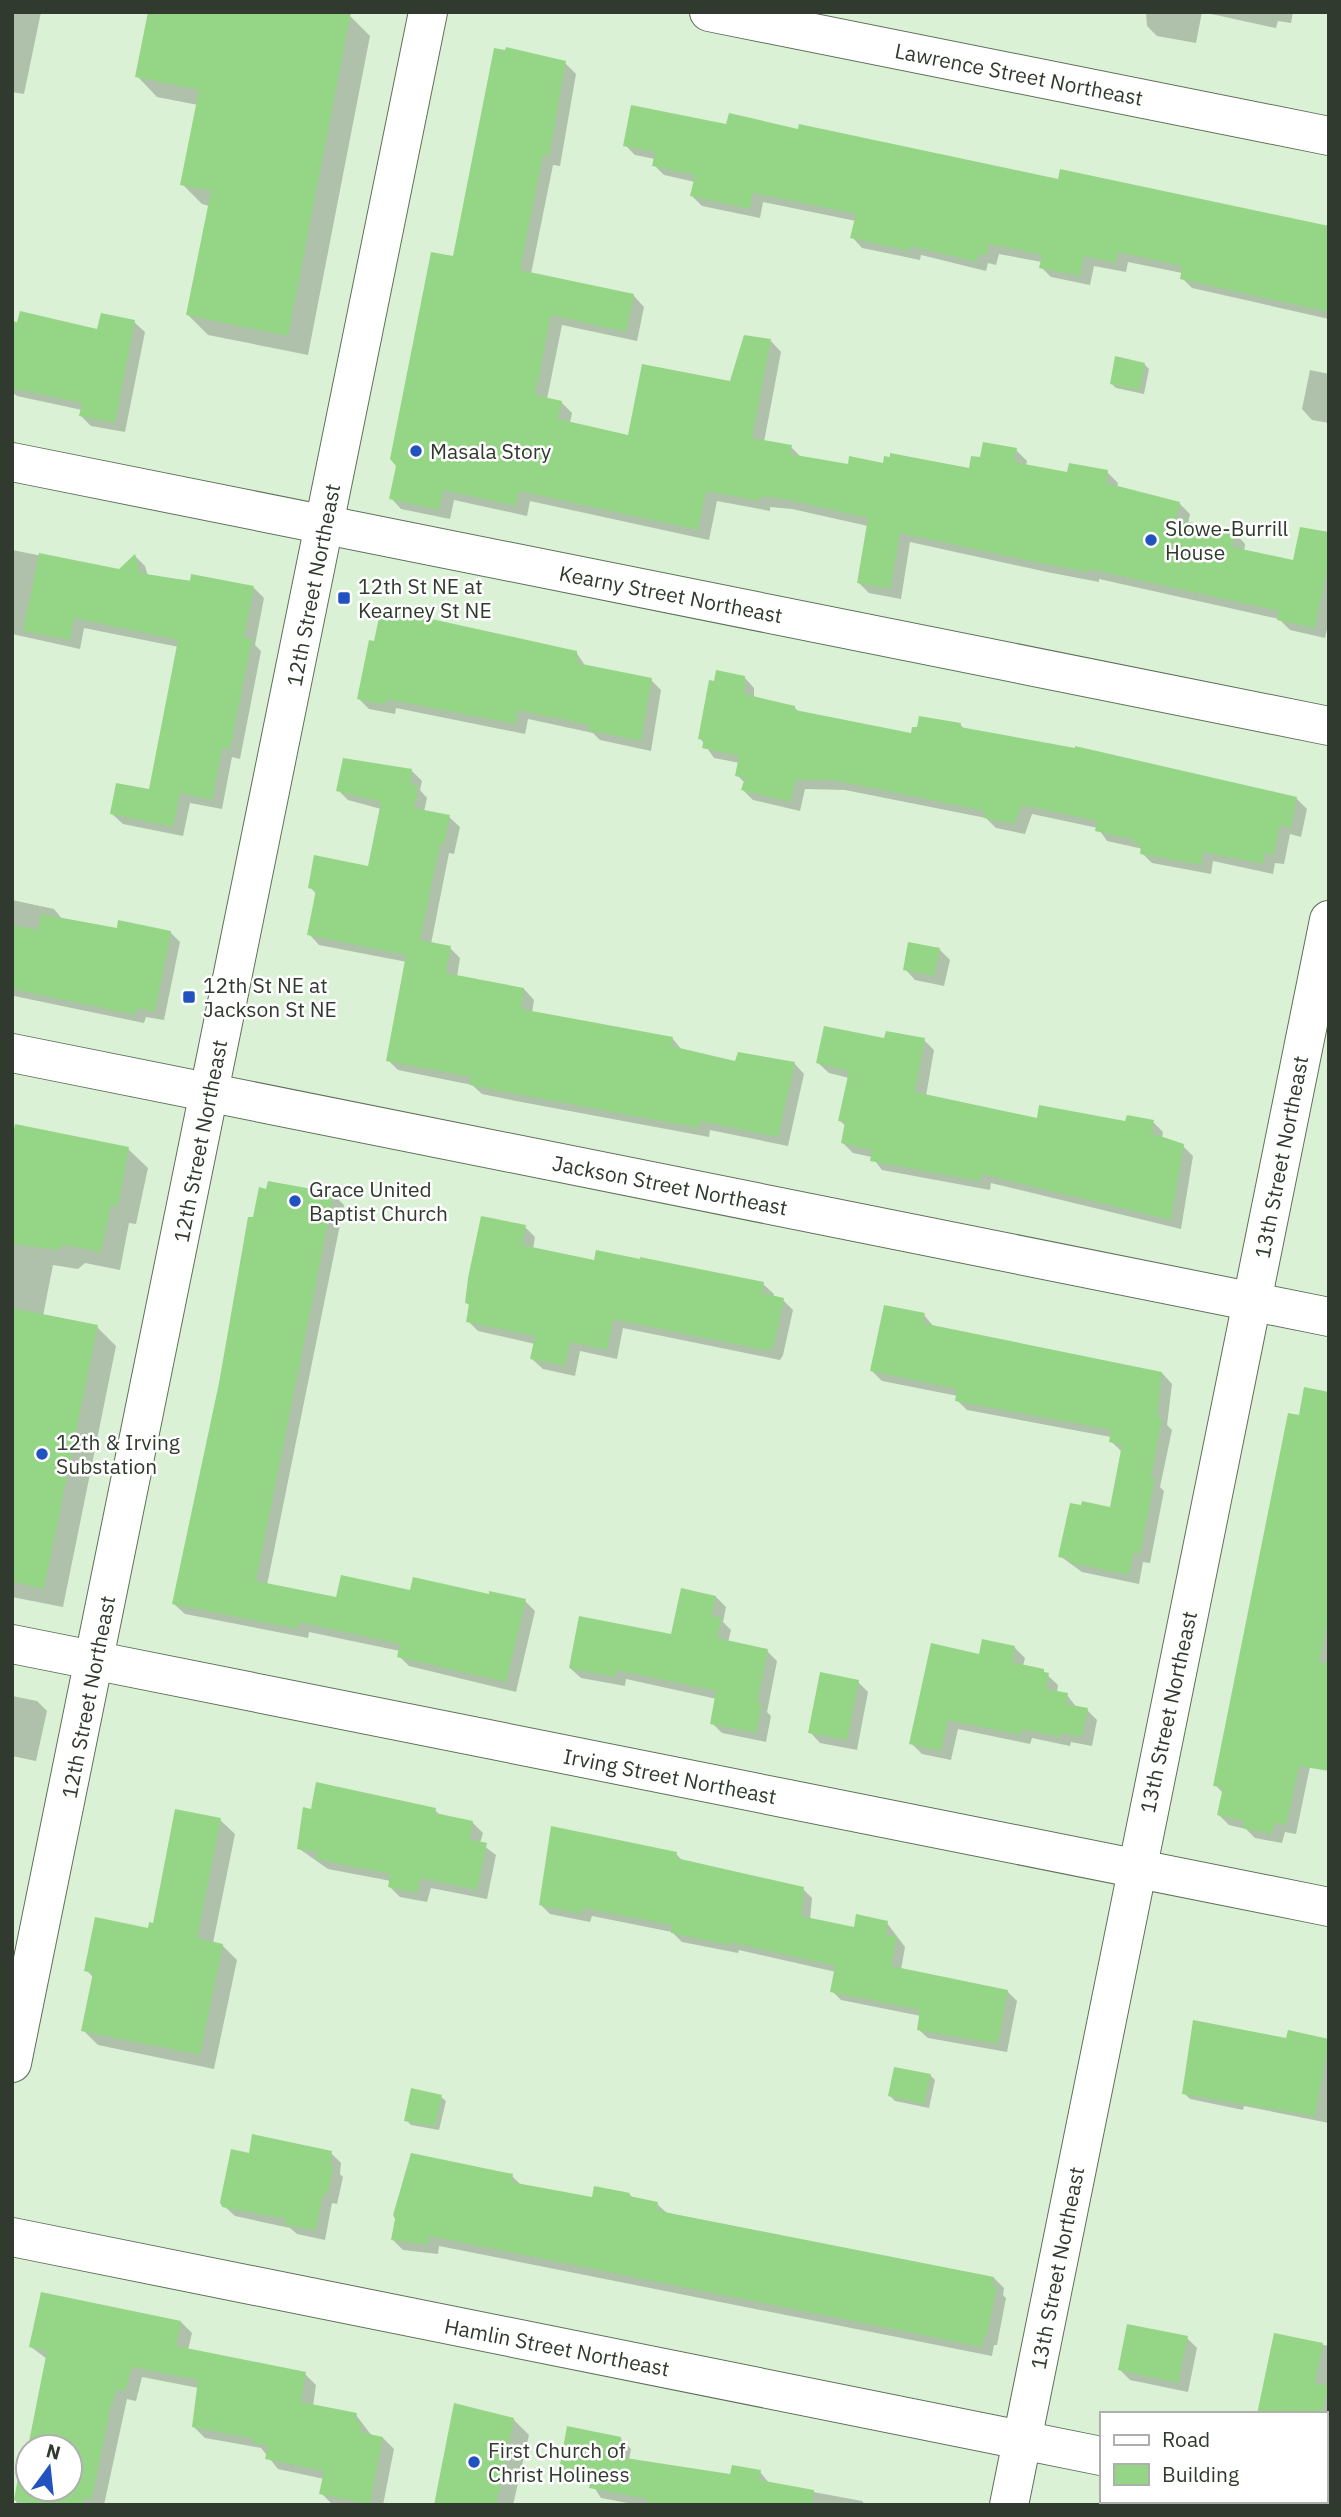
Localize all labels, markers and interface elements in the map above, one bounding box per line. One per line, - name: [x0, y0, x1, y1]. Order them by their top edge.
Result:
- street label: Lawrence Street Northeast: [893, 36, 1145, 112]
- place label: Masala Story: [430, 437, 552, 465]
- marker: Masala Story: [408, 443, 424, 459]
- street label: 12th Street Northeast: [280, 481, 346, 689]
- place label: Slowe-Burrill House: [1165, 514, 1289, 566]
- marker: Slowe-Burrill House: [1143, 532, 1159, 548]
- street label: Kearny Street Northeast: [557, 559, 785, 629]
- place label: 12th St NE at Kearney St NE: [358, 572, 492, 624]
- marker: 12th St NE at Kearney St NE: [336, 590, 352, 606]
- place label: 12th St NE at Jackson St NE: [203, 971, 337, 1023]
- marker: 12th St NE at Jackson St NE: [181, 989, 197, 1005]
- street label: 12th Street Northeast: [167, 1037, 233, 1245]
- street label: 13th Street Northeast: [1248, 1053, 1314, 1261]
- street label: Jackson Street Northeast: [550, 1148, 790, 1222]
- place label: Grace United Baptist Church: [309, 1175, 448, 1227]
- marker: Grace United Baptist Church: [287, 1193, 303, 1209]
- place label: 12th & Irving Substation: [56, 1428, 180, 1480]
- marker: 12th & Irving Substation: [34, 1446, 50, 1462]
- street label: 12th Street Northeast: [55, 1593, 121, 1801]
- street label: 13th Street Northeast: [1133, 1608, 1203, 1816]
- street label: Irving Street Northeast: [561, 1742, 779, 1810]
- street label: 13th Street Northeast: [1024, 2164, 1090, 2372]
- street label: Hamlin Street Northeast: [442, 2311, 672, 2383]
- legend: [1100, 2412, 1327, 2503]
- text: Road: [1162, 2425, 1210, 2453]
- north arrow: [14, 2433, 84, 2503]
- place label: First Church of Christ Holiness: [488, 2436, 630, 2488]
- text: N: [44, 2438, 63, 2465]
- marker: First Church of Christ Holiness: [466, 2454, 482, 2470]
- text: Building: [1162, 2460, 1239, 2488]

